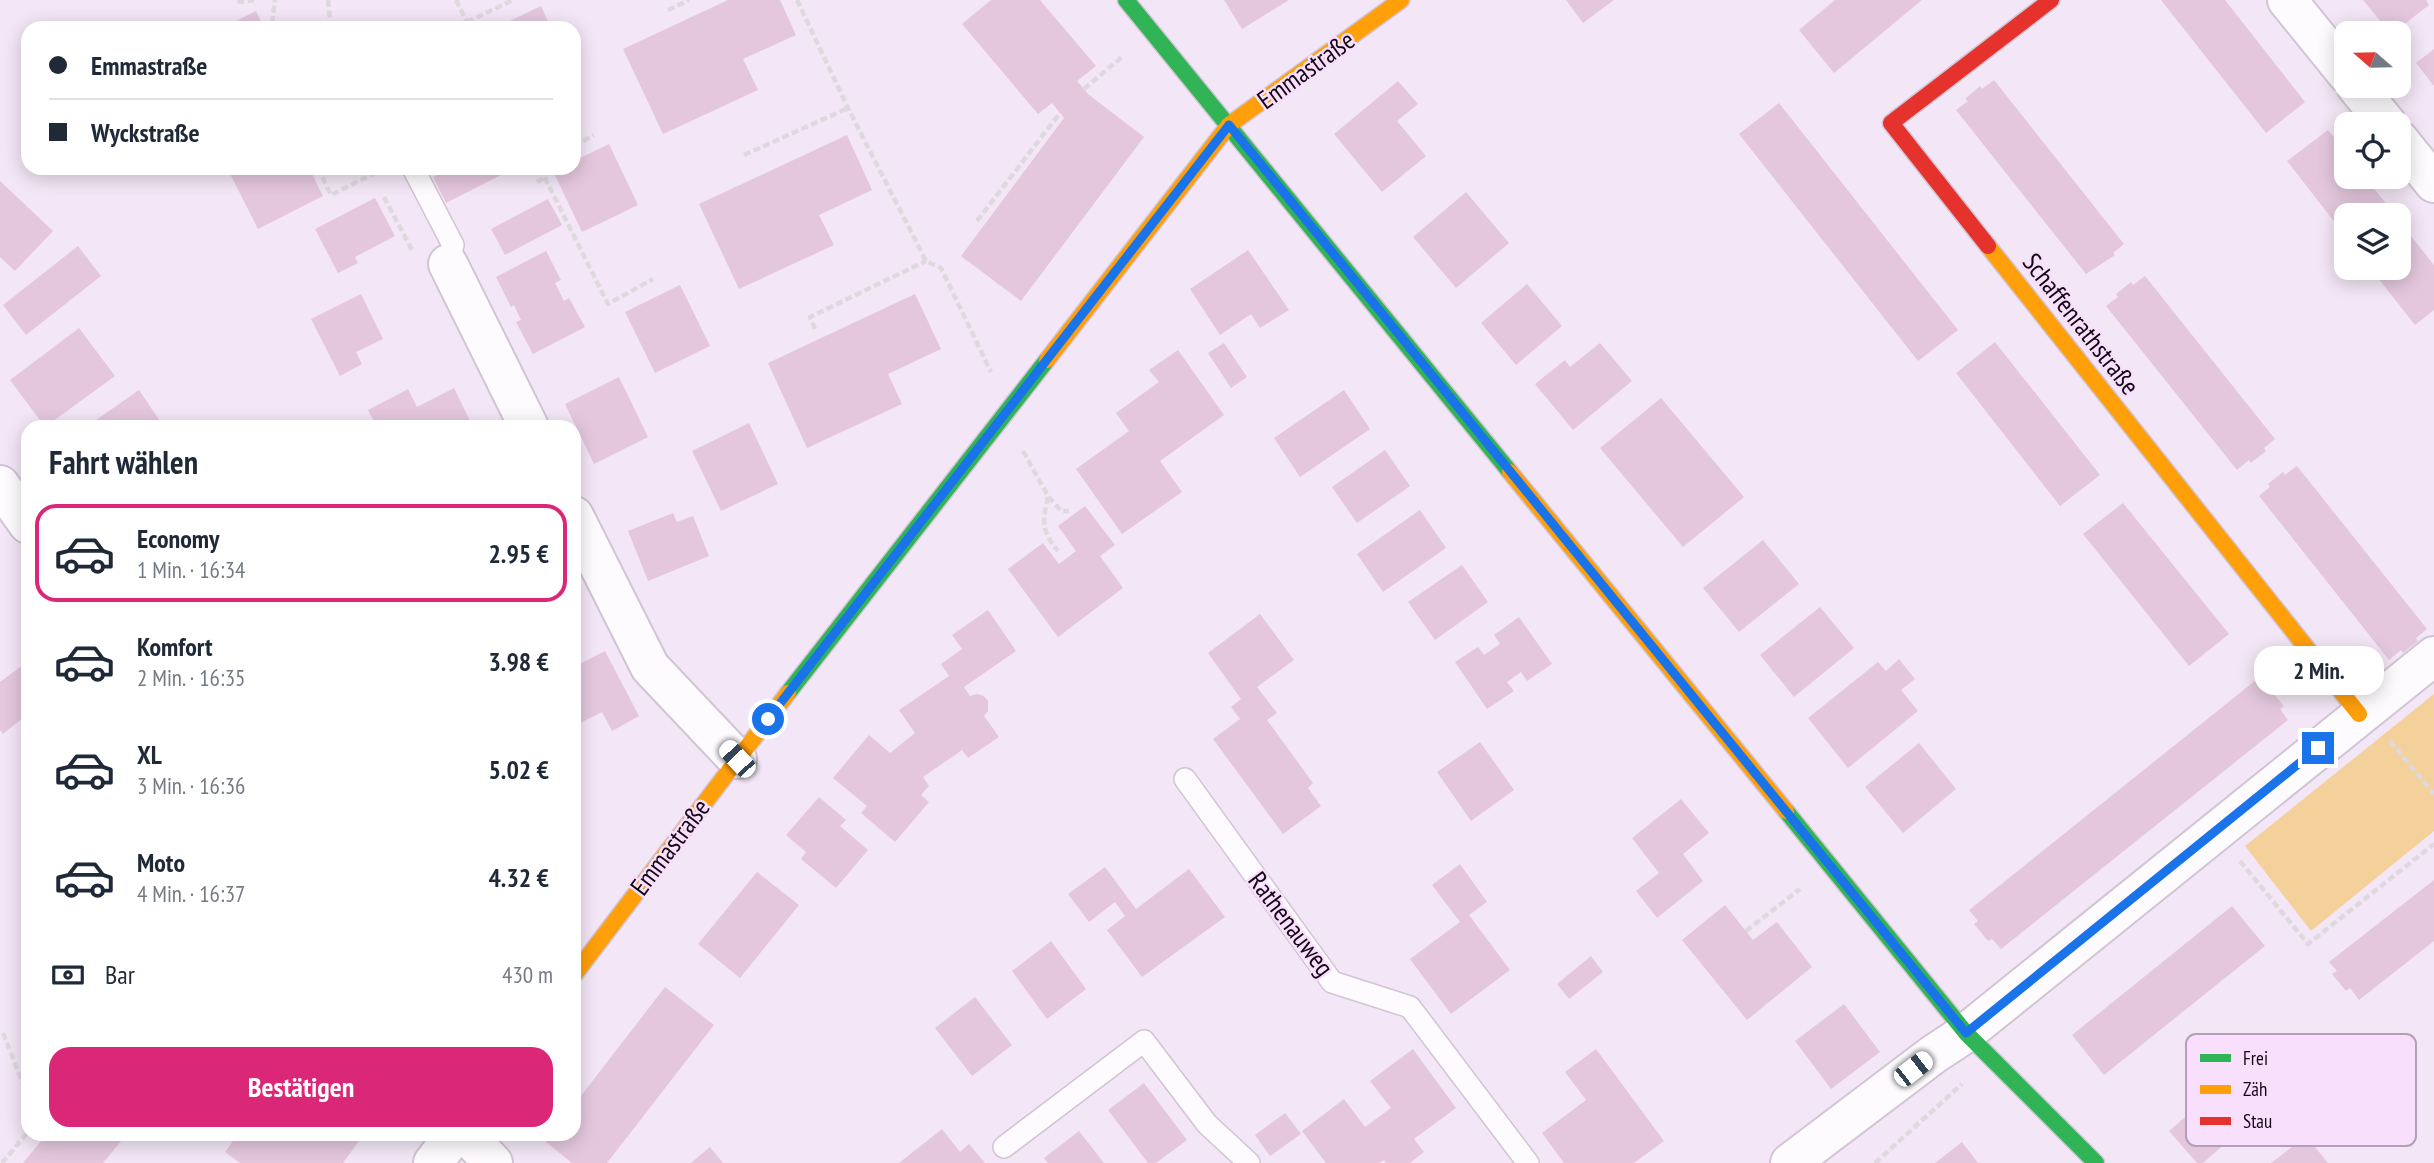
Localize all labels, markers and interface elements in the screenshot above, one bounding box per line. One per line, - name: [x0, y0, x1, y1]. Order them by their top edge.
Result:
- north arrow: [2334, 21, 2412, 98]
- map controls: [2334, 21, 2411, 280]
- street label: Emmastraße: [1251, 23, 1361, 116]
- text: Emmastraße: [91, 49, 207, 82]
- button: locate: [2334, 112, 2411, 189]
- text: Wyckstraße: [91, 116, 200, 149]
- button: layers: [2334, 203, 2411, 280]
- street label: Schaffenrathstraße: [2016, 246, 2147, 401]
- text: Fahrt wählen: [49, 441, 198, 483]
- icon: car: [53, 522, 116, 585]
- text: Economy: [137, 522, 219, 555]
- text: 2.95 €: [488, 537, 549, 570]
- text: 1 Min. · 16:34: [137, 555, 245, 584]
- icon: car: [53, 630, 116, 693]
- text: Komfort: [137, 630, 213, 663]
- text: 3.98 €: [488, 645, 549, 678]
- callout: 2 Min.: [2253, 646, 2383, 696]
- text: 2 Min.: [2293, 656, 2345, 685]
- text: 2 Min. · 16:35: [137, 663, 245, 692]
- route start: [752, 703, 784, 735]
- route end: [2302, 732, 2334, 764]
- car: [715, 736, 760, 782]
- icon: car: [53, 738, 116, 801]
- text: XL: [137, 738, 162, 771]
- text: 5.02 €: [488, 753, 549, 786]
- text: 3 Min. · 16:36: [137, 771, 245, 800]
- street label: Emmastraße: [623, 792, 717, 901]
- icon: car: [53, 846, 116, 909]
- text: Moto: [137, 846, 185, 879]
- text: 4.32 €: [488, 861, 549, 894]
- street label: Rathenauweg: [1241, 865, 1341, 982]
- text: 4 Min. · 16:37: [137, 879, 245, 908]
- icon: cash: [49, 956, 87, 994]
- text: Bar: [105, 958, 135, 991]
- text: 430 m: [502, 960, 553, 989]
- legend: [2186, 1034, 2416, 1146]
- text: Frei: [2243, 1046, 2268, 1070]
- button: Bestätigen: [49, 1047, 553, 1127]
- car: [1890, 1048, 1937, 1090]
- text: Zäh: [2243, 1077, 2267, 1101]
- text: Stau: [2243, 1109, 2272, 1133]

